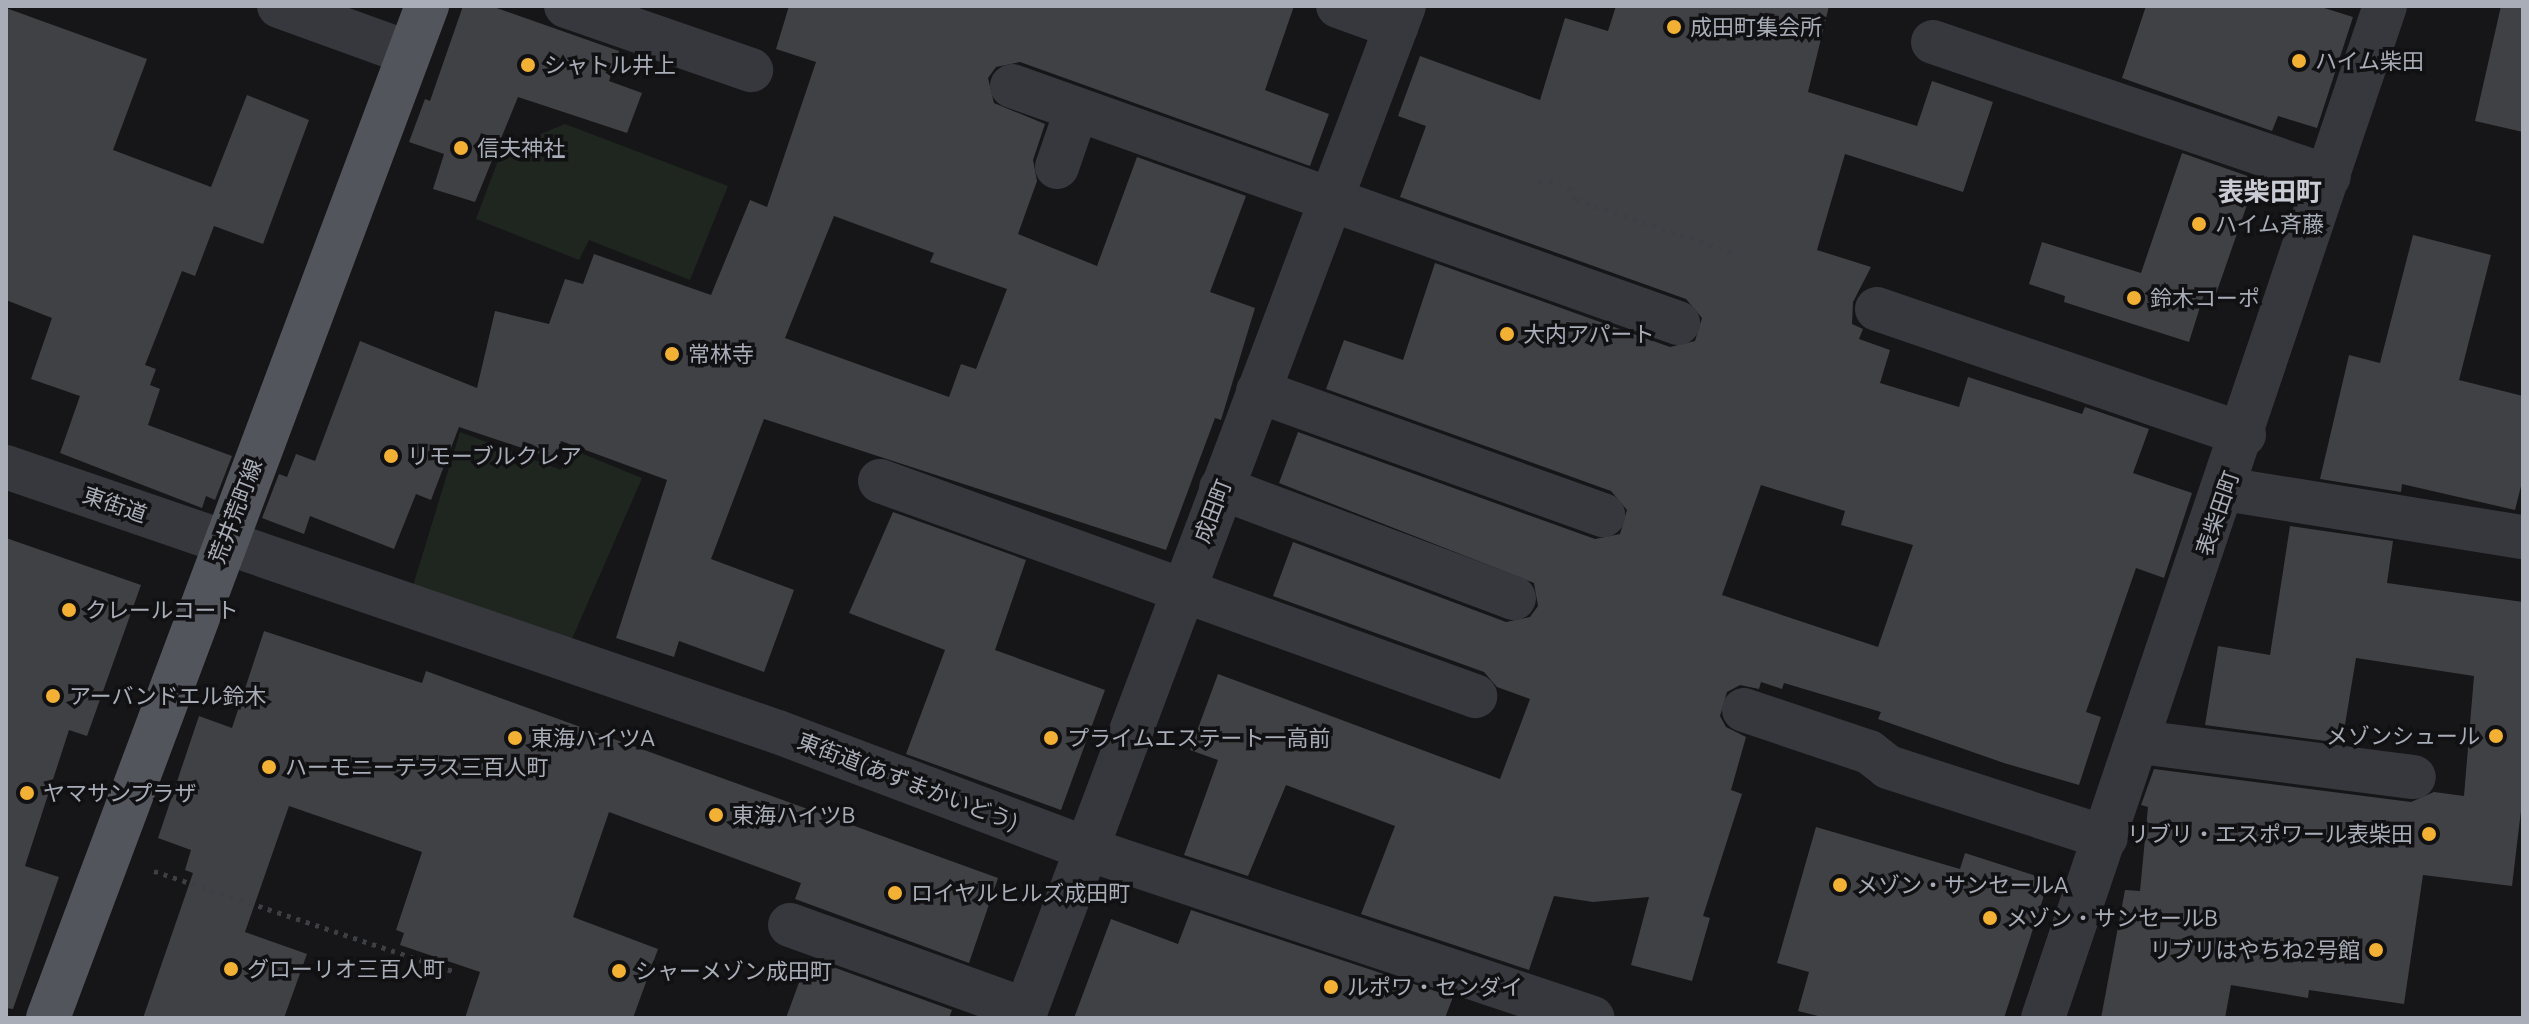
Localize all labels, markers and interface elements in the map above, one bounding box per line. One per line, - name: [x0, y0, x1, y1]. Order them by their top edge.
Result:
- place label: 成田町集会所: [1690, 14, 1822, 40]
- marker: 成田町集会所: [1665, 18, 1683, 36]
- place label: ハイム柴田: [2315, 48, 2425, 74]
- place label: シャトル井上: [544, 52, 676, 78]
- marker: ハイム柴田: [2290, 52, 2308, 70]
- marker: シャトル井上: [519, 56, 537, 74]
- place label: 信夫神社: [477, 135, 565, 161]
- marker: 信夫神社: [452, 139, 470, 157]
- district label: 表柴田町: [2218, 176, 2322, 208]
- place label: ハイム斉藤: [2215, 211, 2325, 237]
- marker: ハイム斉藤: [2190, 215, 2208, 233]
- place label: 鈴木コーポ: [2150, 285, 2260, 311]
- marker: 鈴木コーポ: [2125, 289, 2143, 307]
- place label: 大内アパート: [1523, 321, 1655, 347]
- marker: 大内アパート: [1498, 325, 1516, 343]
- place label: 常林寺: [688, 341, 754, 367]
- marker: 常林寺: [663, 345, 681, 363]
- place label: リモーブルクレア: [407, 443, 583, 469]
- marker: リモーブルクレア: [382, 447, 400, 465]
- street label: 荒井荒町線: [203, 455, 267, 567]
- street label: 表柴田町: [2190, 467, 2244, 559]
- street label: 成田町: [1188, 475, 1236, 547]
- street label: 東街道: [80, 481, 150, 527]
- place label: クレールコート: [85, 597, 239, 623]
- marker: クレールコート: [60, 601, 78, 619]
- place label: アーバンドエル鈴木: [69, 683, 266, 709]
- marker: アーバンドエル鈴木: [44, 687, 62, 705]
- place label: メゾンシュール: [2326, 723, 2480, 749]
- place label: 東海ハイツA: [531, 725, 655, 751]
- place label: プライムエステート一高前: [1067, 725, 1331, 751]
- street label: 東街道(あずまかいどう): [794, 727, 1022, 835]
- marker: メゾンシュール: [2487, 727, 2505, 745]
- marker: 東海ハイツA: [506, 729, 524, 747]
- marker: プライムエステート一高前: [1042, 729, 1060, 747]
- place label: ハーモニーテラス三百人町: [285, 754, 549, 780]
- marker: ハーモニーテラス三百人町: [260, 758, 278, 776]
- place label: ヤマサンプラザ: [43, 780, 197, 806]
- marker: ヤマサンプラザ: [18, 784, 36, 802]
- place label: 東海ハイツB: [732, 802, 856, 828]
- marker: 東海ハイツB: [707, 806, 725, 824]
- place label: リブリ・エスポワール表柴田: [2127, 821, 2413, 847]
- marker: リブリ・エスポワール表柴田: [2420, 825, 2438, 843]
- place label: メゾン・サンセールA: [1856, 872, 2068, 898]
- marker: メゾン・サンセールA: [1831, 876, 1849, 894]
- place label: ロイヤルヒルズ成田町: [911, 880, 1131, 906]
- marker: ロイヤルヒルズ成田町: [886, 884, 904, 902]
- place label: メゾン・サンセールB: [2006, 905, 2218, 931]
- marker: メゾン・サンセールB: [1981, 909, 1999, 927]
- place label: リブリはやちね2号館: [2150, 937, 2360, 963]
- marker: リブリはやちね2号館: [2367, 941, 2385, 959]
- place label: グローリオ三百人町: [247, 956, 445, 982]
- place label: シャーメゾン成田町: [635, 958, 833, 984]
- marker: グローリオ三百人町: [222, 960, 240, 978]
- marker: シャーメゾン成田町: [610, 962, 628, 980]
- place label: ルポワ・センダイ: [1347, 974, 1523, 1000]
- marker: ルポワ・センダイ: [1322, 978, 1340, 996]

